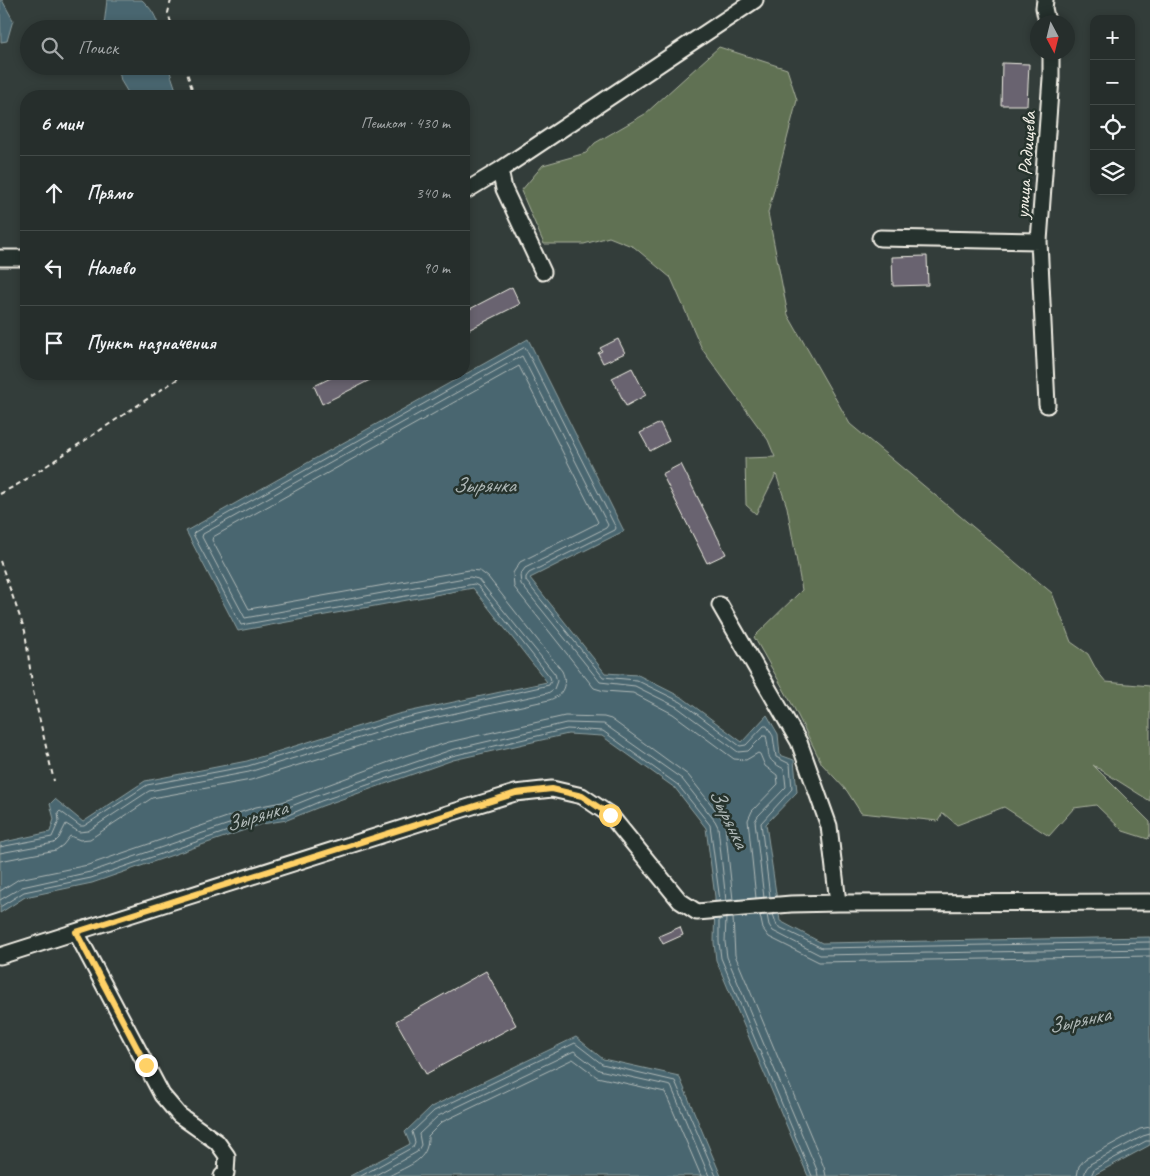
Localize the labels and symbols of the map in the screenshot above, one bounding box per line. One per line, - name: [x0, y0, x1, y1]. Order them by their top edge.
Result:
- north arrow: [1030, 15, 1075, 60]
- street label: улица Радищева: [1009, 110, 1042, 220]
- water label: Зырянка: [453, 472, 518, 498]
- water label: Зырянка: [704, 784, 756, 854]
- water label: Зырянка: [222, 794, 292, 838]
- route start: [599, 804, 622, 827]
- water label: Зырянка: [1046, 1000, 1115, 1039]
- route end: [135, 1054, 158, 1077]

